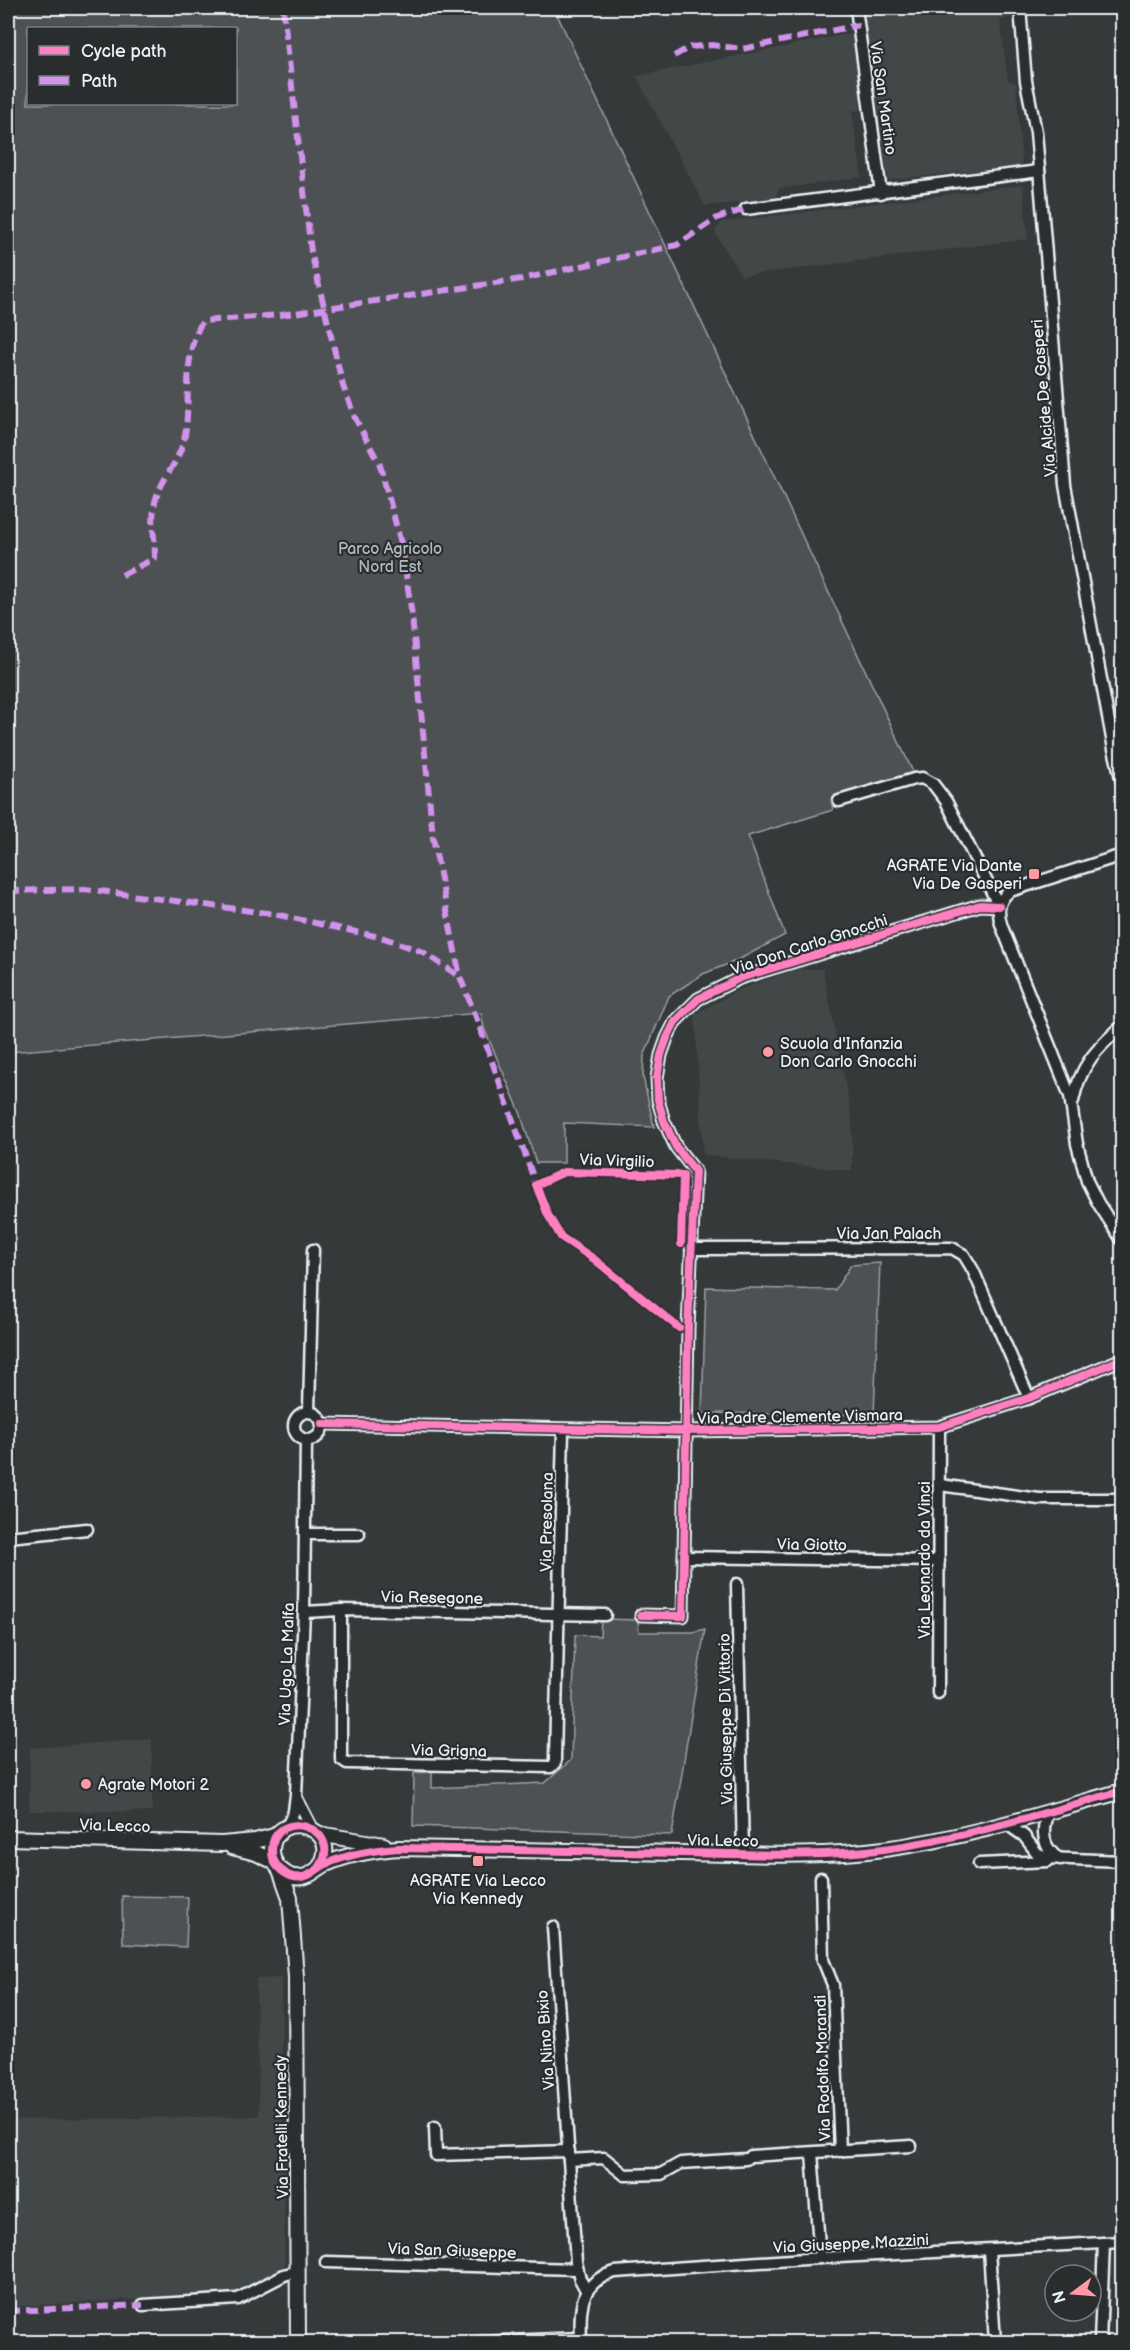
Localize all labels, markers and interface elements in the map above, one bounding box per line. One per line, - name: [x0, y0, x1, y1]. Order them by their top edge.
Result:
- legend: [27, 27, 237, 105]
- street label: Via San Martino: [865, 40, 900, 156]
- text: Cycle path: [81, 41, 167, 62]
- text: Path: [81, 71, 117, 92]
- street label: Via Alcide De Gasperi: [1028, 318, 1061, 477]
- park label: Parco Agricolo Nord Est: [338, 540, 442, 577]
- place label: AGRATE Via Dante Via De Gasperi: [887, 857, 1023, 894]
- marker: AGRATE Via Dante Via De Gasperi: [1027, 867, 1041, 881]
- street label: Via Don Carlo Gnocchi: [729, 911, 890, 980]
- place label: Scuola d'Infanzia Don Carlo Gnocchi: [780, 1035, 917, 1072]
- marker: Scuola d'Infanzia Don Carlo Gnocchi: [761, 1045, 775, 1059]
- street label: Via Virgilio: [579, 1151, 655, 1172]
- street label: Via Jan Palach: [837, 1225, 942, 1244]
- street label: Via Padre Clemente Vismara: [697, 1406, 903, 1429]
- street label: Via Presolana: [537, 1472, 558, 1572]
- street label: Via Leonardo da Vinci: [916, 1481, 935, 1639]
- street label: Via Giotto: [777, 1535, 847, 1556]
- street label: Via Resegone: [381, 1588, 484, 1609]
- street label: Via Ugo La Malfa: [276, 1602, 299, 1726]
- street label: Via Giuseppe Di Vittorio: [716, 1633, 737, 1805]
- street label: Via Grigna: [411, 1741, 487, 1762]
- place label: Agrate Motori 2: [98, 1776, 210, 1795]
- marker: Agrate Motori 2: [79, 1777, 93, 1791]
- street label: Via Lecco: [79, 1816, 151, 1837]
- street label: Via Lecco: [687, 1831, 759, 1852]
- marker: AGRATE Via Lecco Via Kennedy: [471, 1854, 485, 1868]
- place label: AGRATE Via Lecco Via Kennedy: [410, 1872, 546, 1909]
- street label: Via Nino Bixio: [534, 1989, 559, 2091]
- street label: Via Rodolfo Morandi: [811, 1994, 836, 2141]
- street label: Via Fratelli Kennedy: [272, 2054, 293, 2199]
- street label: Via Giuseppe Mazzini: [773, 2231, 930, 2258]
- street label: Via San Giuseppe: [387, 2240, 517, 2263]
- north arrow: [1043, 2263, 1103, 2323]
- text: N: [1049, 2288, 1071, 2305]

